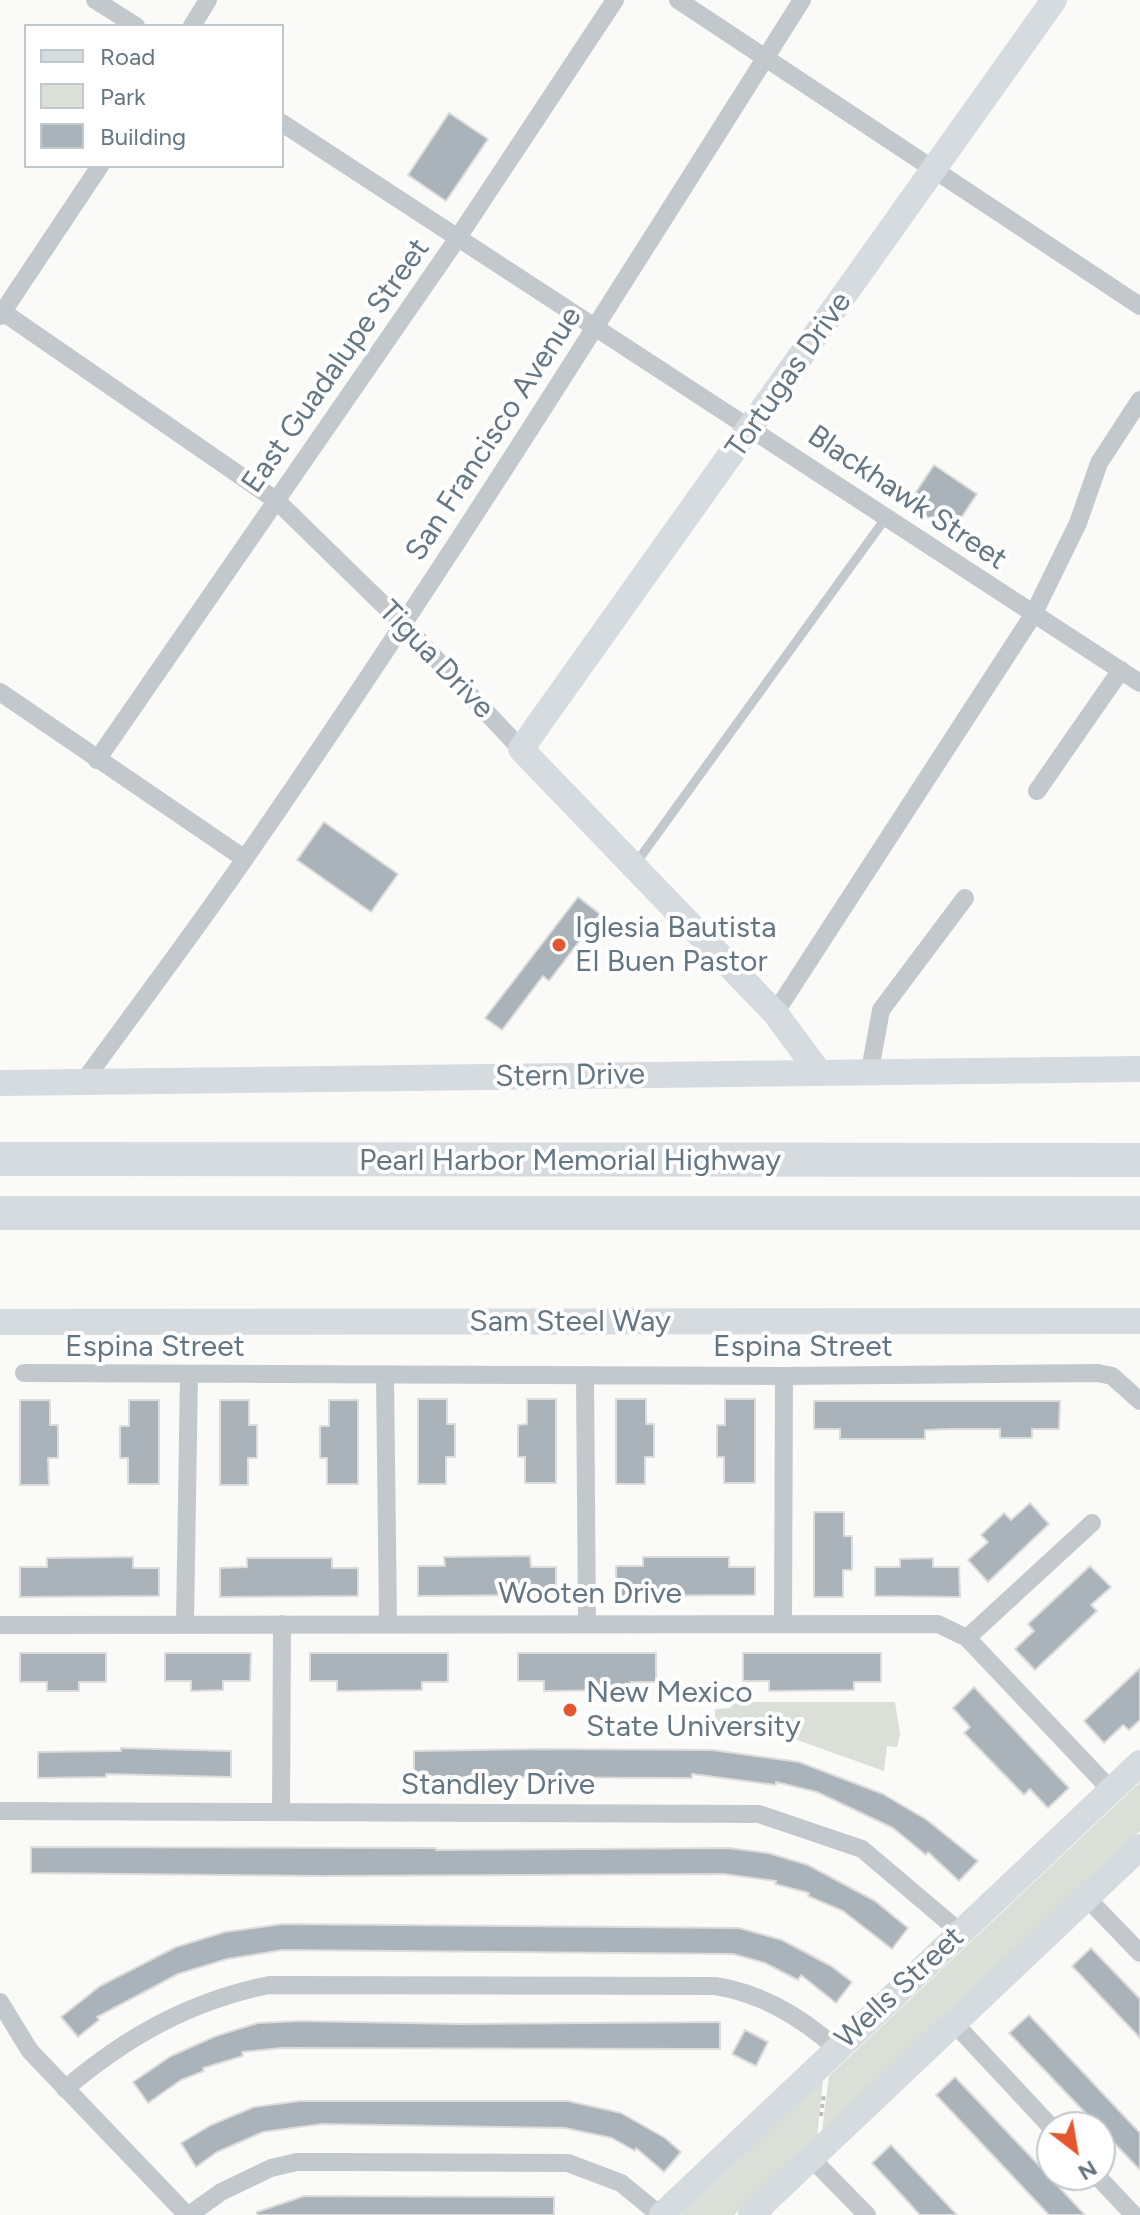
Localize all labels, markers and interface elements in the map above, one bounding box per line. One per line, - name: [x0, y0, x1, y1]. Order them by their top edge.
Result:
- legend: [24, 24, 284, 168]
- text: Road: [100, 42, 155, 71]
- text: Park: [100, 82, 146, 111]
- text: Building: [100, 122, 186, 151]
- street label: East Guadalupe Street: [235, 232, 437, 500]
- street label: Tortugas Drive: [719, 285, 859, 465]
- street label: San Francisco Avenue: [398, 300, 590, 568]
- street label: Blackhawk Street: [801, 418, 1013, 578]
- street label: Tigua Drive: [371, 594, 501, 726]
- place label: Iglesia Bautista El Buen Pastor: [575, 910, 777, 980]
- marker: Iglesia Bautista El Buen Pastor: [550, 936, 568, 954]
- street label: Stern Drive: [495, 1057, 645, 1095]
- street label: Pearl Harbor Memorial Highway: [359, 1143, 781, 1179]
- street label: Sam Steel Way: [469, 1304, 671, 1340]
- street label: Espina Street: [65, 1329, 245, 1365]
- street label: Espina Street: [713, 1329, 893, 1365]
- street label: Wooten Drive: [498, 1576, 682, 1612]
- place label: New Mexico State University: [586, 1675, 801, 1746]
- marker: New Mexico State University: [561, 1701, 579, 1719]
- street label: Standley Drive: [401, 1767, 595, 1803]
- street label: Wells Street: [828, 1919, 972, 2057]
- north arrow: [1036, 2111, 1116, 2191]
- text: N: [1073, 2154, 1102, 2186]

